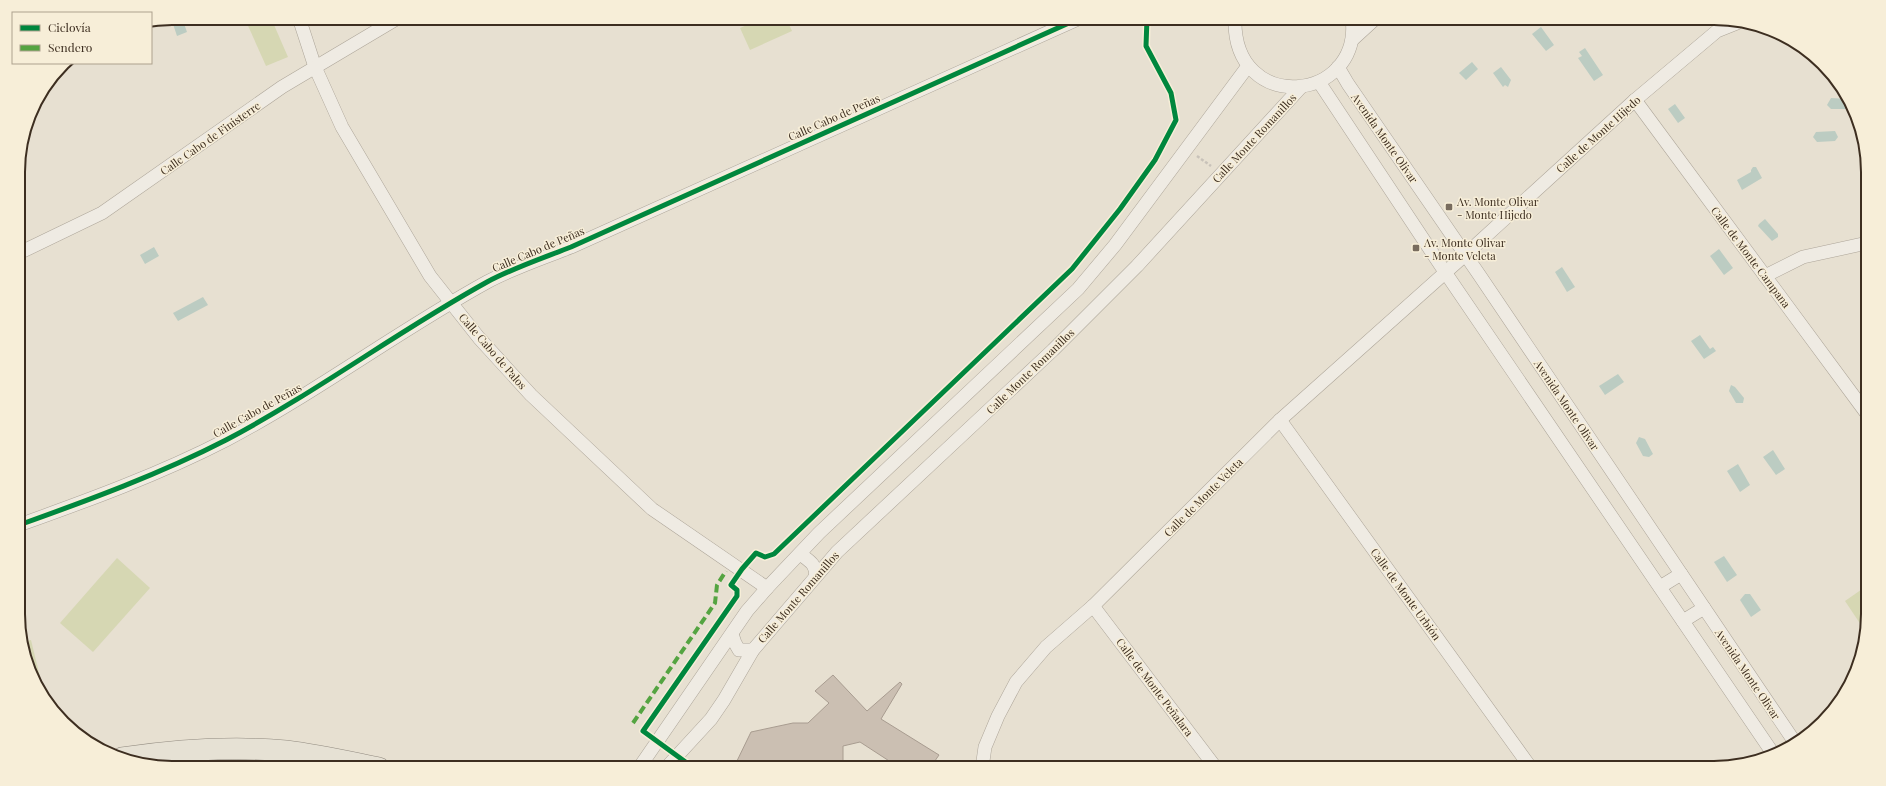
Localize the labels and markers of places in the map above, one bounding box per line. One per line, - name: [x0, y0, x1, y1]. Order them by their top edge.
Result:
- place label: Av. Monte Olivar - Monte Hijedo: [1456, 194, 1539, 222]
- marker: Av. Monte Olivar - Monte Hijedo: [1444, 202, 1454, 212]
- place label: Av. Monte Olivar - Monte Veleta: [1423, 235, 1506, 263]
- marker: Av. Monte Olivar - Monte Veleta: [1411, 243, 1421, 253]

